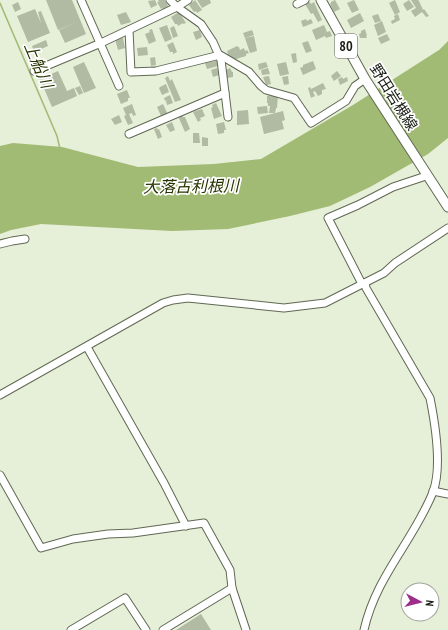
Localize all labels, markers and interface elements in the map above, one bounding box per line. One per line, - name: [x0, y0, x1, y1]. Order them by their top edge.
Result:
- road number: 80: [335, 34, 357, 58]
- water label: 上船川: [20, 39, 58, 93]
- street label: 野田岩槻線: [366, 60, 422, 134]
- water label: 大落古利根川: [143, 175, 241, 197]
- north arrow: [400, 582, 440, 622]
- text: N: [423, 599, 437, 607]

